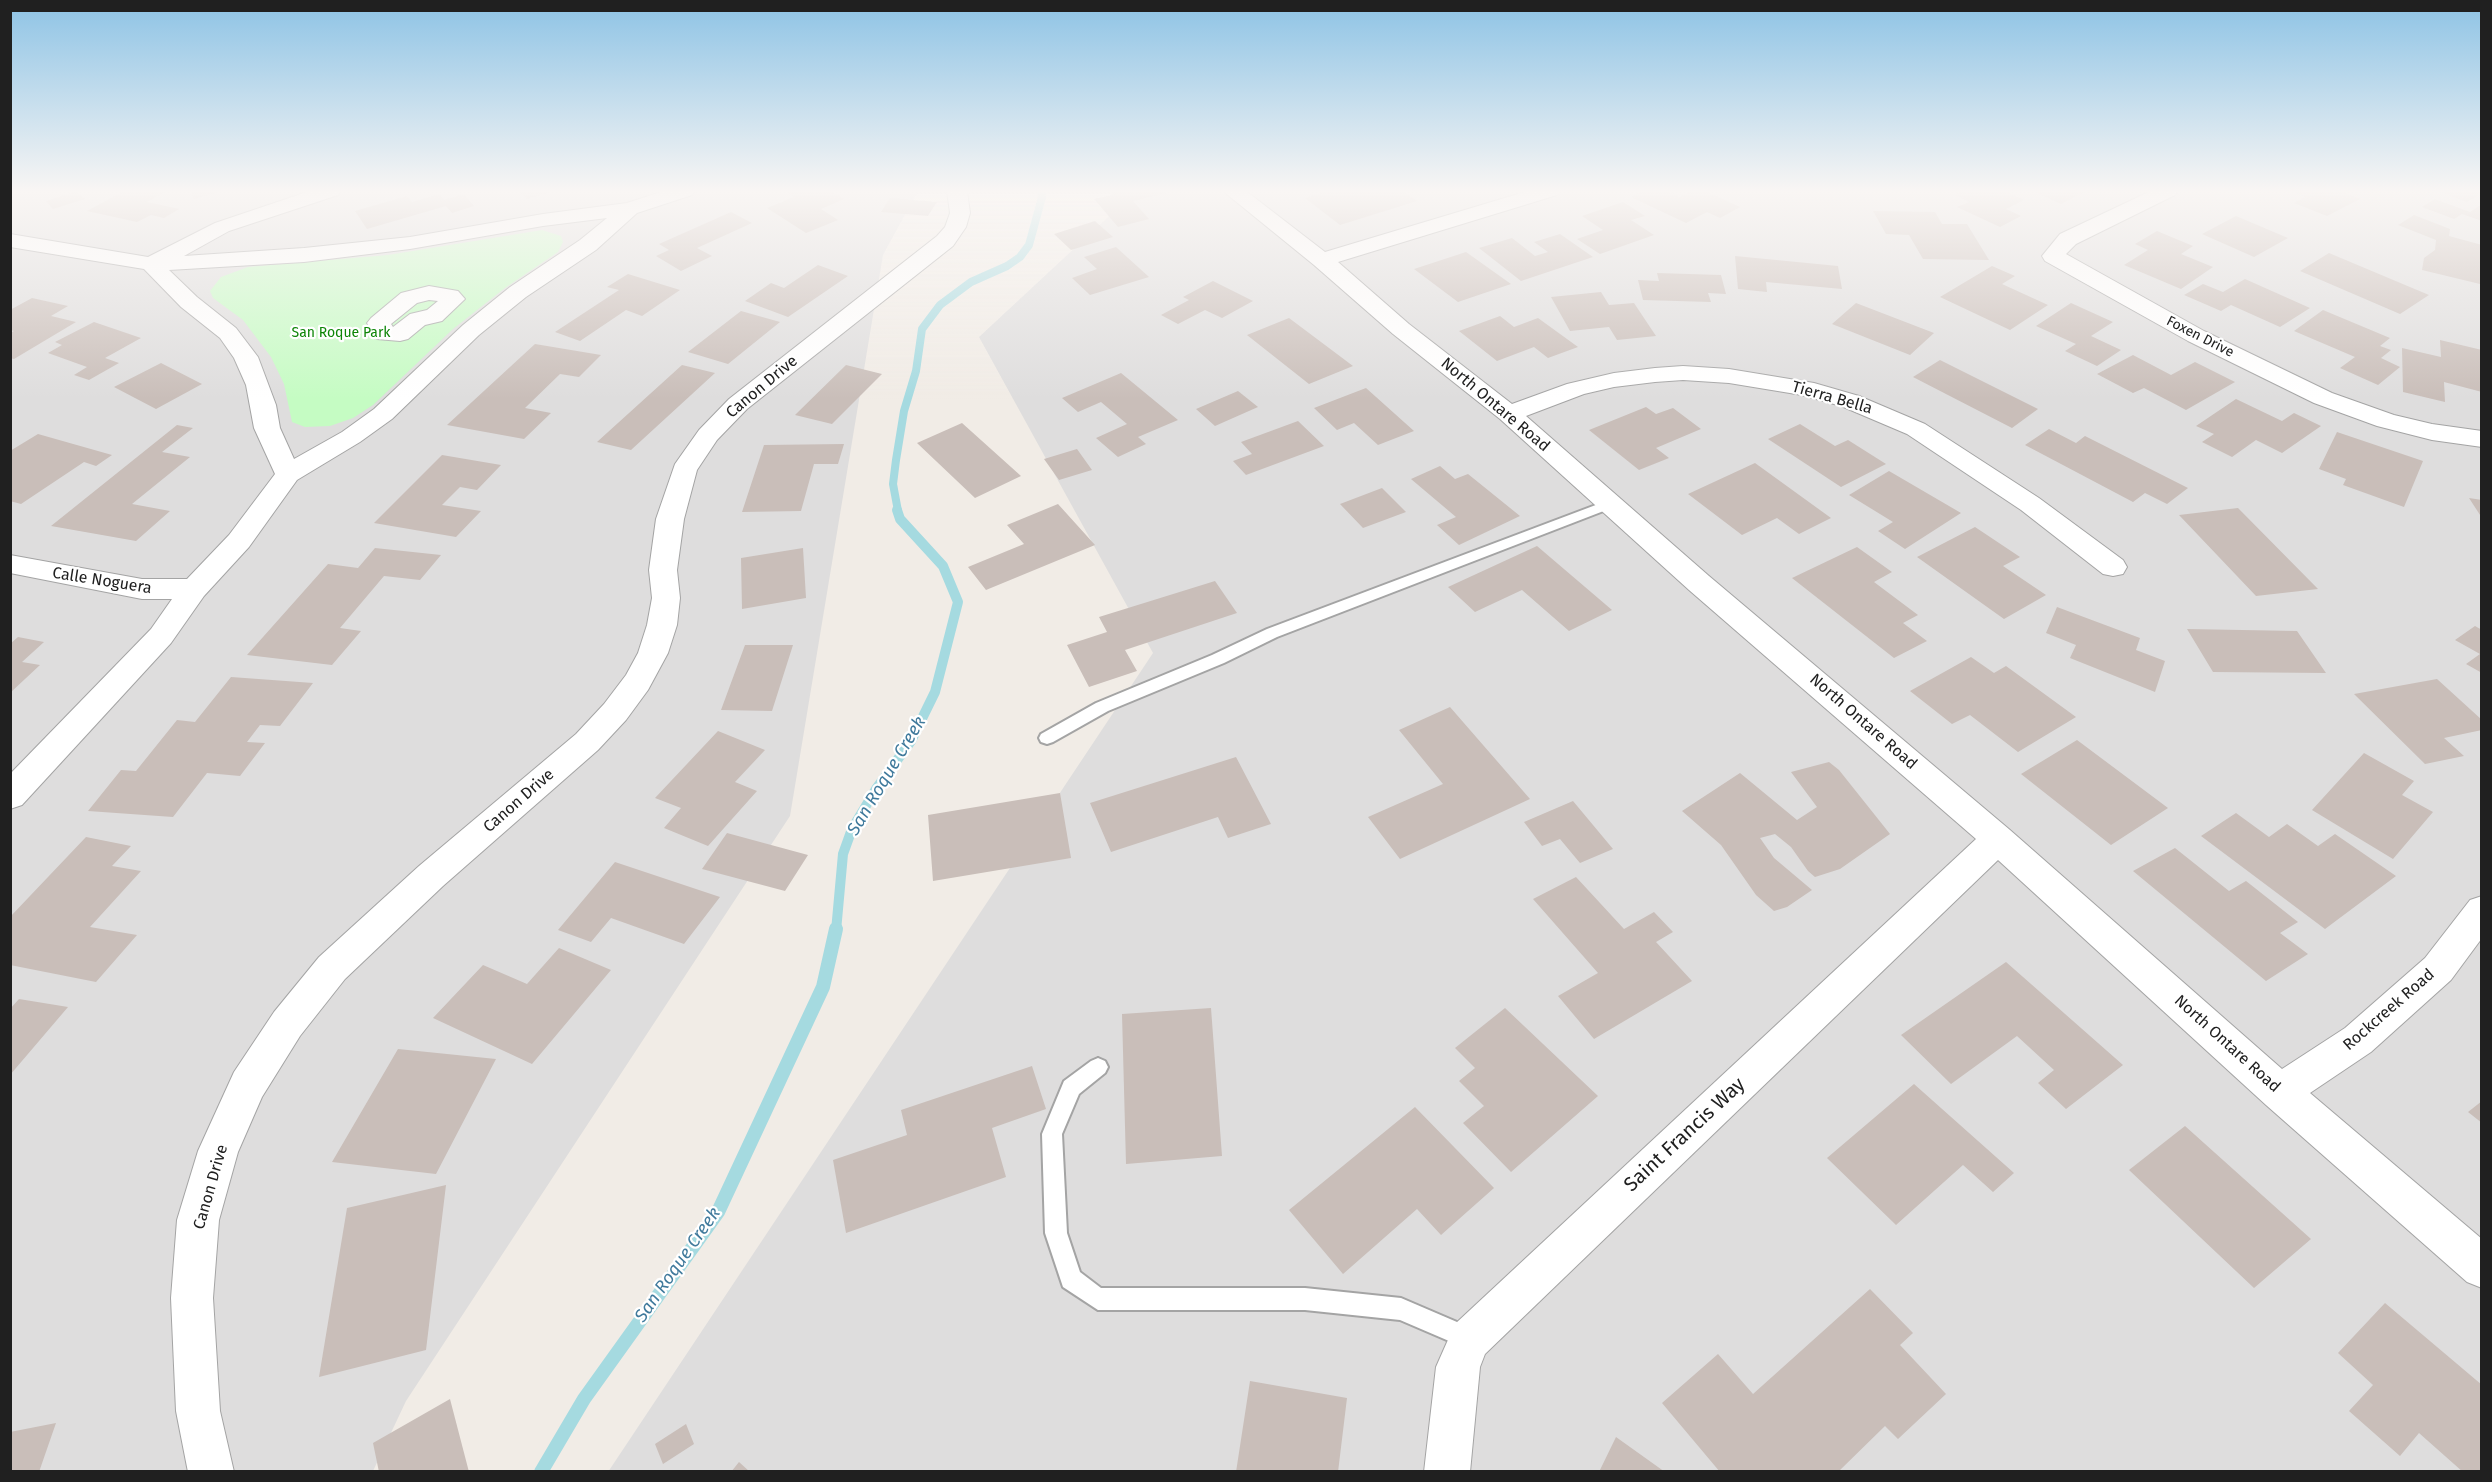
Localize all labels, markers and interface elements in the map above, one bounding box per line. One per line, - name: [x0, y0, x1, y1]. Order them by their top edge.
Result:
- street label: Foxen Drive: [2163, 313, 2237, 361]
- park label: San Roque Park: [291, 325, 391, 341]
- street label: Canon Drive: [722, 352, 802, 422]
- street label: North Ontare Road: [1437, 354, 1553, 456]
- street label: Tierra Bella: [1790, 377, 1874, 419]
- street label: Calle Noguera: [51, 564, 153, 598]
- street label: North Ontare Road: [1805, 670, 1921, 774]
- water label: San Roque Creek: [843, 713, 931, 839]
- street label: Canon Drive: [480, 765, 558, 837]
- street label: Rockcreek Road: [2339, 965, 2439, 1055]
- street label: North Ontare Road: [2170, 991, 2284, 1097]
- street label: Saint Francis Way: [1620, 1073, 1750, 1197]
- street label: Canon Drive: [190, 1142, 232, 1232]
- water label: San Roque Creek: [630, 1203, 726, 1327]

